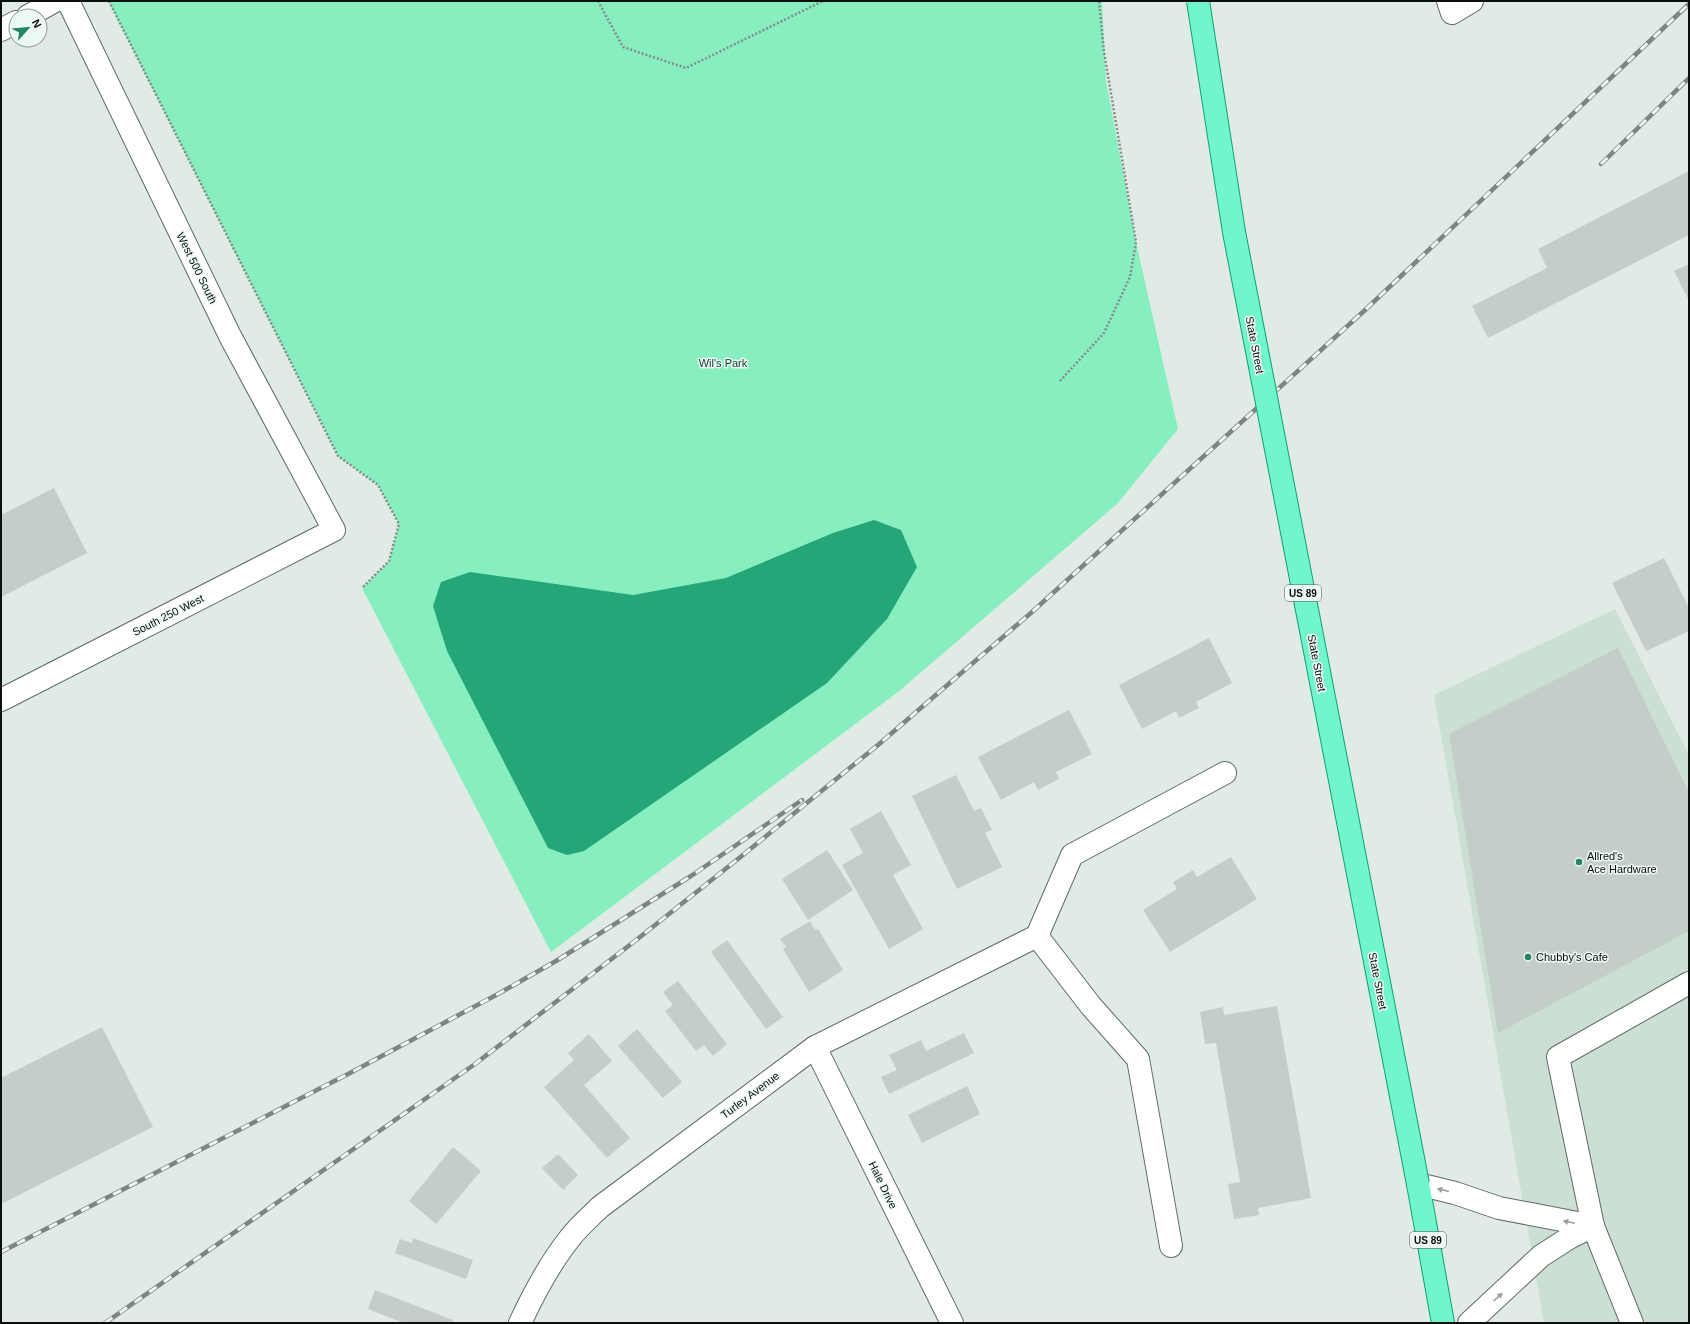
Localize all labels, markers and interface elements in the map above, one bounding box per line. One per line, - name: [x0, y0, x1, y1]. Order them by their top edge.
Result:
- north arrow: [8, 8, 48, 48]
- text: N: [30, 17, 44, 30]
- street label: West 500 South: [174, 230, 220, 306]
- street label: State Street: [1244, 315, 1266, 375]
- park label: Wil's Park: [699, 357, 748, 369]
- road number: US 89: [1285, 585, 1321, 601]
- street label: South 250 West: [130, 592, 206, 638]
- street label: State Street: [1306, 633, 1328, 693]
- place label: Allred's Ace Hardware: [1587, 850, 1657, 875]
- marker: Allred's Ace Hardware: [1574, 857, 1584, 867]
- street label: State Street: [1367, 951, 1389, 1011]
- place label: Chubby's Cafe: [1536, 951, 1608, 963]
- marker: Chubby's Cafe: [1523, 952, 1533, 962]
- street label: Turley Avenue: [719, 1069, 781, 1121]
- street label: Hale Drive: [866, 1159, 900, 1211]
- one-way arrow: [1437, 1187, 1449, 1193]
- one-way arrow: [1563, 1218, 1575, 1224]
- road number: US 89: [1410, 1232, 1446, 1248]
- one-way arrow: [1493, 1293, 1502, 1302]

